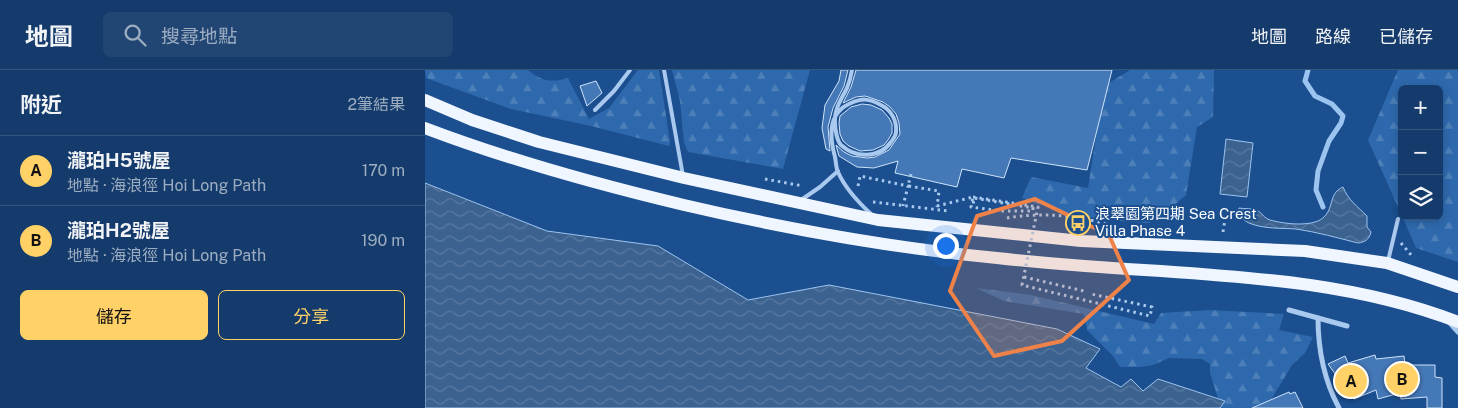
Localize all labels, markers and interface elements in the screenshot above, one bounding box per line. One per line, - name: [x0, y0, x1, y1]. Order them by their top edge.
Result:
- search box: [103, 12, 453, 57]
- icon: search: [121, 21, 149, 49]
- text: 地圖: [25, 22, 73, 50]
- text: 搜尋地點: [161, 25, 237, 47]
- text: 地圖: [1251, 26, 1287, 47]
- text: 路線: [1315, 26, 1351, 47]
- text: 已儲存: [1379, 26, 1433, 47]
- map controls: [1398, 85, 1443, 220]
- button: +: [1398, 85, 1443, 130]
- text: 附近: [20, 92, 62, 117]
- text: 2筆結果: [347, 95, 405, 114]
- button: −: [1398, 130, 1443, 175]
- text: 瀧珀H5號屋: [67, 149, 170, 171]
- text: A: [30, 161, 42, 180]
- text: 170 m: [362, 161, 405, 180]
- button: layers: [1398, 175, 1443, 220]
- text: 地點 · 海浪徑 Hoi Long Path: [67, 176, 266, 195]
- place label: 浪翠園第四期 Sea Crest Villa Phase 4: [1095, 205, 1257, 239]
- bus stop icon: 浪翠園第四期 Sea Crest Villa Phase 4: [1065, 210, 1091, 236]
- text: 瀧珀H2號屋: [67, 219, 170, 241]
- text: B: [31, 231, 41, 250]
- text: 190 m: [361, 231, 405, 250]
- your location: [933, 233, 959, 259]
- text: 地點 · 海浪徑 Hoi Long Path: [67, 246, 266, 265]
- button: 儲存: [20, 290, 208, 340]
- button: 分享: [218, 290, 405, 340]
- pin: B: [1386, 360, 1418, 398]
- pin: A: [1335, 362, 1367, 400]

